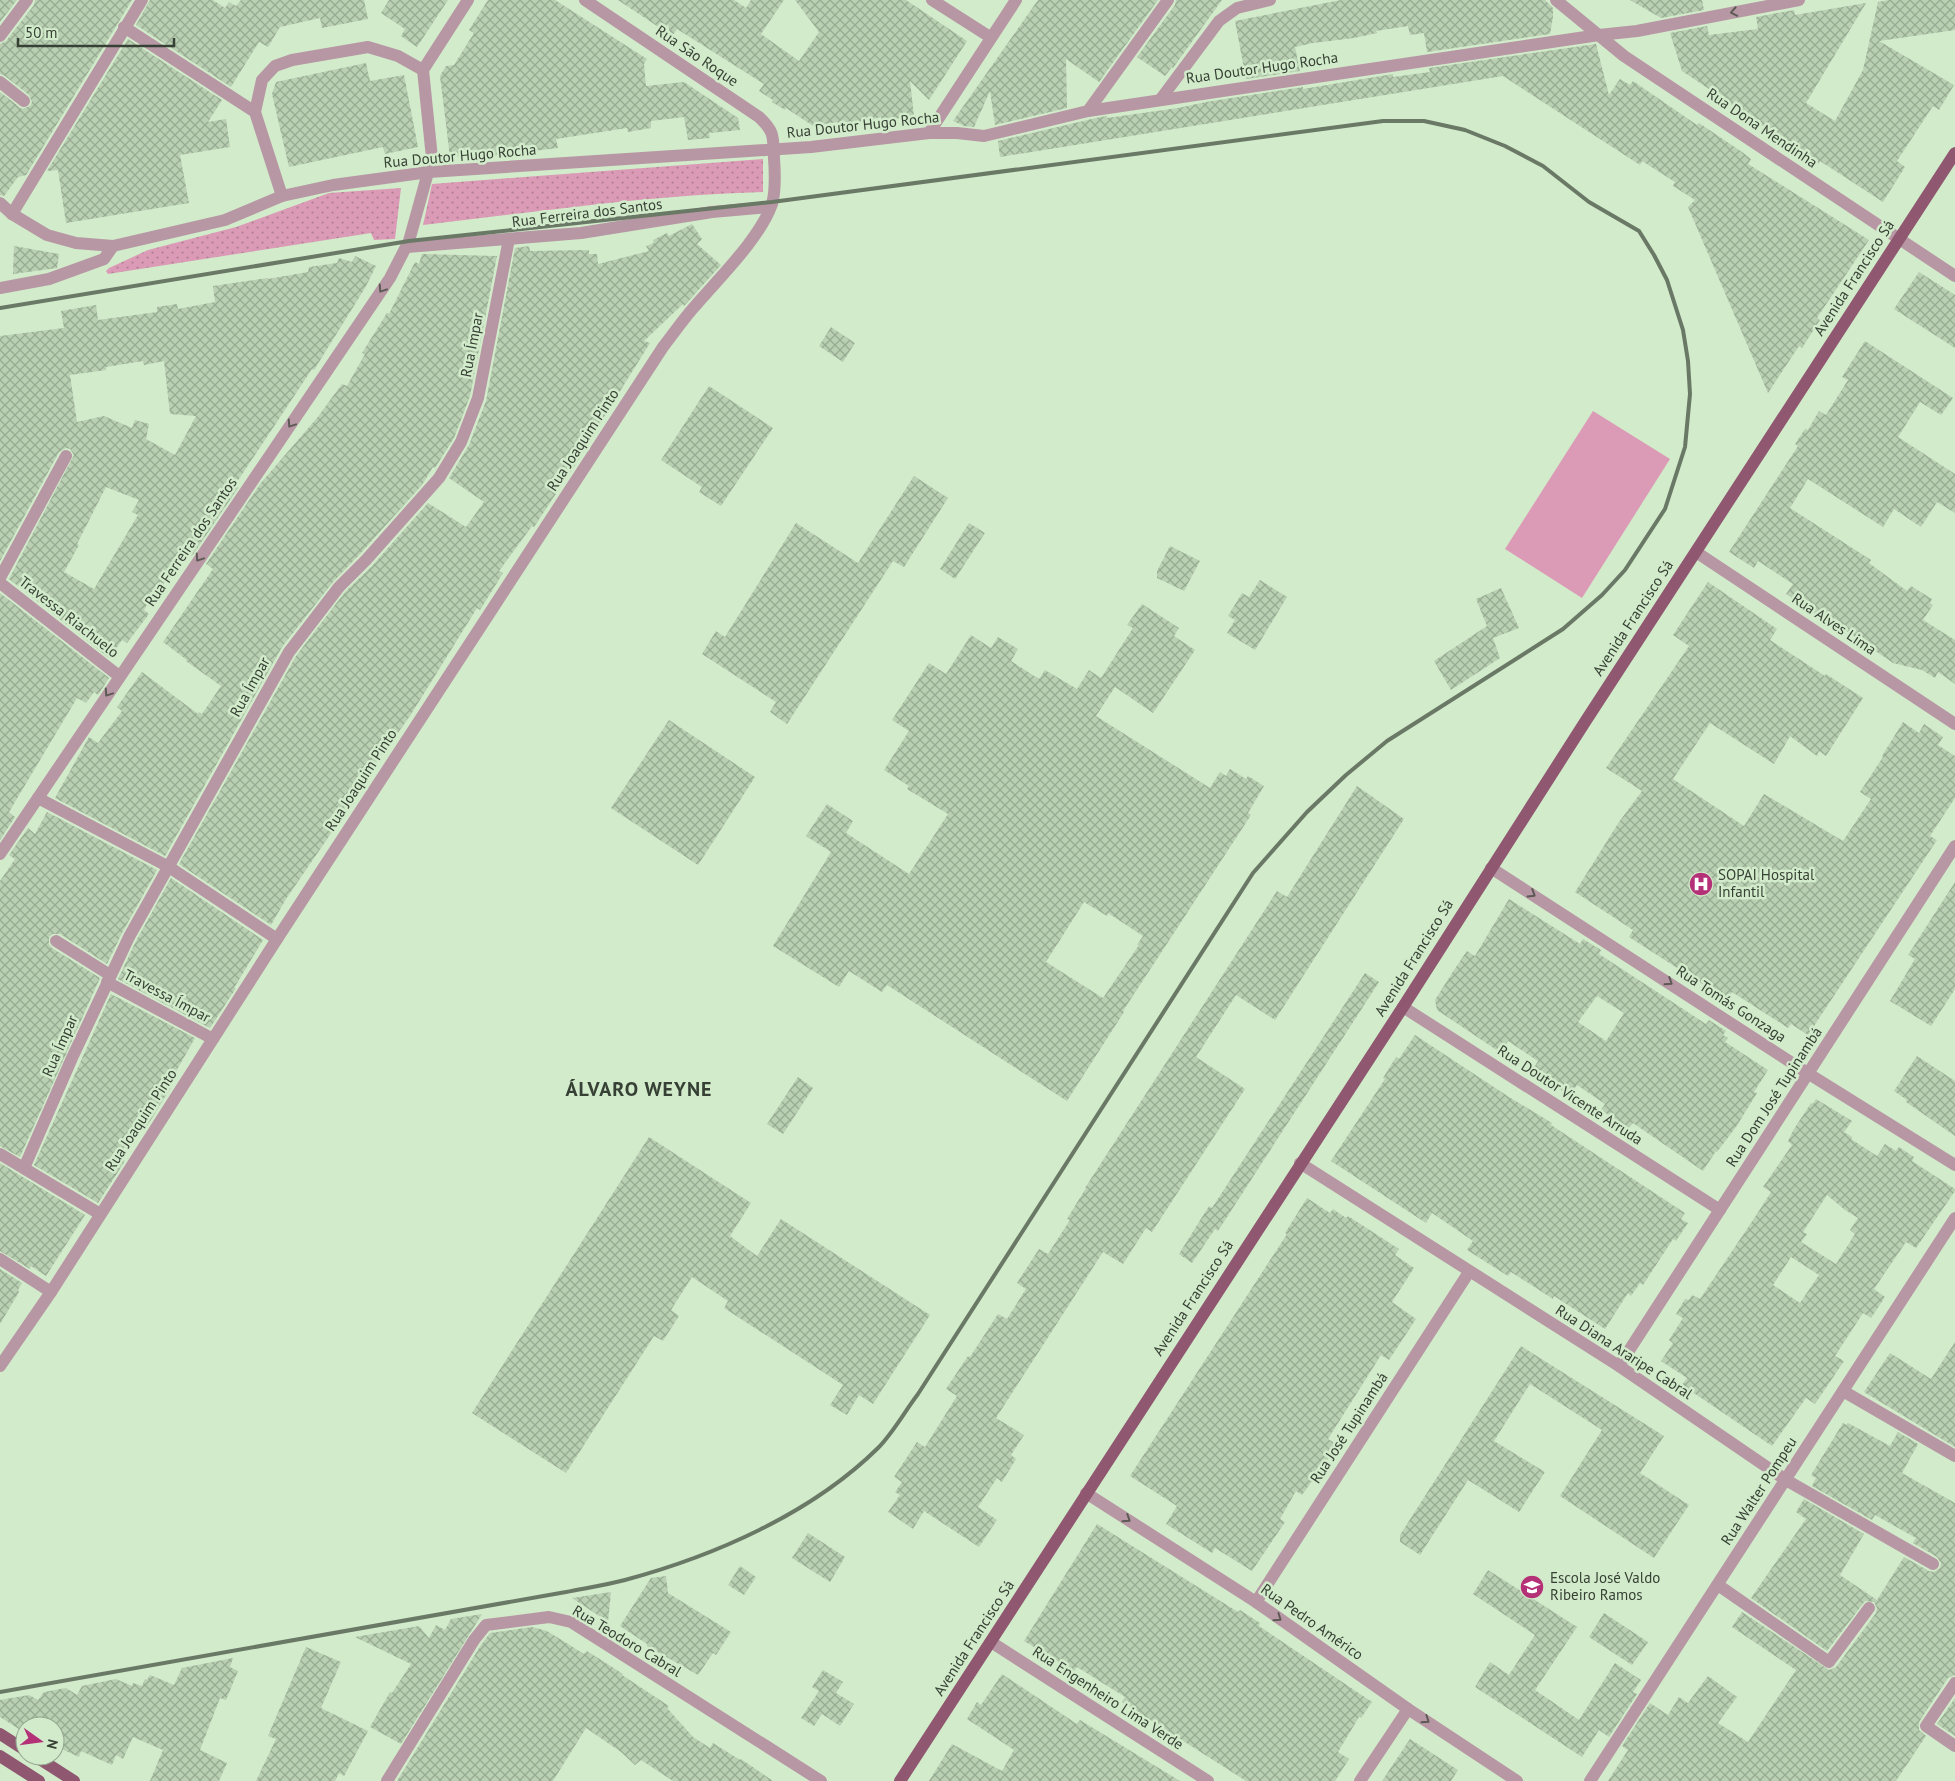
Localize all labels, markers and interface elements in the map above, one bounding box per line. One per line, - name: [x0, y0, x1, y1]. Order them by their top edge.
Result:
- one-way arrow: [1729, 7, 1738, 17]
- scale bar: [18, 15, 174, 47]
- street label: Rua São Roque: [652, 21, 742, 90]
- text: 50 m: [25, 23, 58, 42]
- street label: Rua Doutor Hugo Rocha: [1185, 47, 1339, 88]
- street label: Rua Dona Mendinha: [1703, 84, 1821, 172]
- street label: Rua Doutor Hugo Rocha: [786, 107, 940, 142]
- street label: Rua Doutor Hugo Rocha: [383, 139, 537, 172]
- street label: Rua Ferreira dos Santos: [511, 194, 663, 231]
- street label: Avenida Francisco Sá: [1809, 216, 1898, 339]
- one-way arrow: [379, 284, 388, 293]
- street label: Rua Ímpar: [456, 311, 487, 379]
- street label: Rua Joaquim Pinto: [542, 385, 623, 494]
- one-way arrow: [288, 418, 297, 428]
- street label: Rua Ferreira dos Santos: [140, 474, 241, 610]
- one-way arrow: [196, 552, 205, 562]
- street label: Avenida Francisco Sá: [1588, 556, 1677, 679]
- street label: Travessa Riachuelo: [16, 572, 123, 662]
- street label: Rua Alves Lima: [1789, 588, 1880, 659]
- street label: Rua Ímpar: [225, 654, 274, 720]
- one-way arrow: [105, 687, 114, 696]
- street label: Rua Joaquim Pinto: [320, 725, 401, 834]
- place label: SOPAI Hospital Infantil: [1718, 865, 1815, 901]
- hospital icon: SOPAI Hospital Infantil: [1688, 871, 1714, 897]
- one-way arrow: [1527, 887, 1536, 897]
- street label: Avenida Francisco Sá: [1370, 896, 1457, 1020]
- street label: Rua Tomás Gonzaga: [1673, 961, 1790, 1046]
- street label: Travessa Ímpar: [121, 965, 214, 1026]
- one-way arrow: [1663, 976, 1672, 986]
- street label: Rua Ímpar: [38, 1012, 82, 1080]
- street label: Rua Dom José Tupinambá: [1721, 1023, 1826, 1170]
- street label: Rua Doutor Vicente Arruda: [1494, 1041, 1646, 1149]
- street label: Rua Joaquim Pinto: [100, 1065, 181, 1174]
- district label: ÁLVARO WEYNE: [566, 1076, 712, 1102]
- street label: Avenida Francisco Sá: [1148, 1236, 1237, 1359]
- street label: Rua Diana Araripe Cabral: [1552, 1300, 1697, 1403]
- street label: Rua José Tupinambá: [1306, 1369, 1392, 1487]
- street label: Rua Walter Pompeu: [1717, 1433, 1801, 1548]
- one-way arrow: [1122, 1513, 1131, 1523]
- place label: Escola José Valdo Ribeiro Ramos: [1550, 1568, 1660, 1604]
- school or university icon: Escola José Valdo Ribeiro Ramos: [1519, 1574, 1545, 1600]
- street label: Avenida Francisco Sá: [929, 1576, 1018, 1699]
- street label: Rua Pedro Américo: [1257, 1579, 1367, 1664]
- street label: Rua Teodoro Cabral: [569, 1601, 686, 1681]
- one-way arrow: [1272, 1612, 1282, 1621]
- street label: Rua Engenheiro Lima Verde: [1029, 1642, 1187, 1754]
- one-way arrow: [1420, 1714, 1430, 1723]
- north arrow: [15, 1716, 65, 1766]
- text: N: [43, 1738, 62, 1751]

